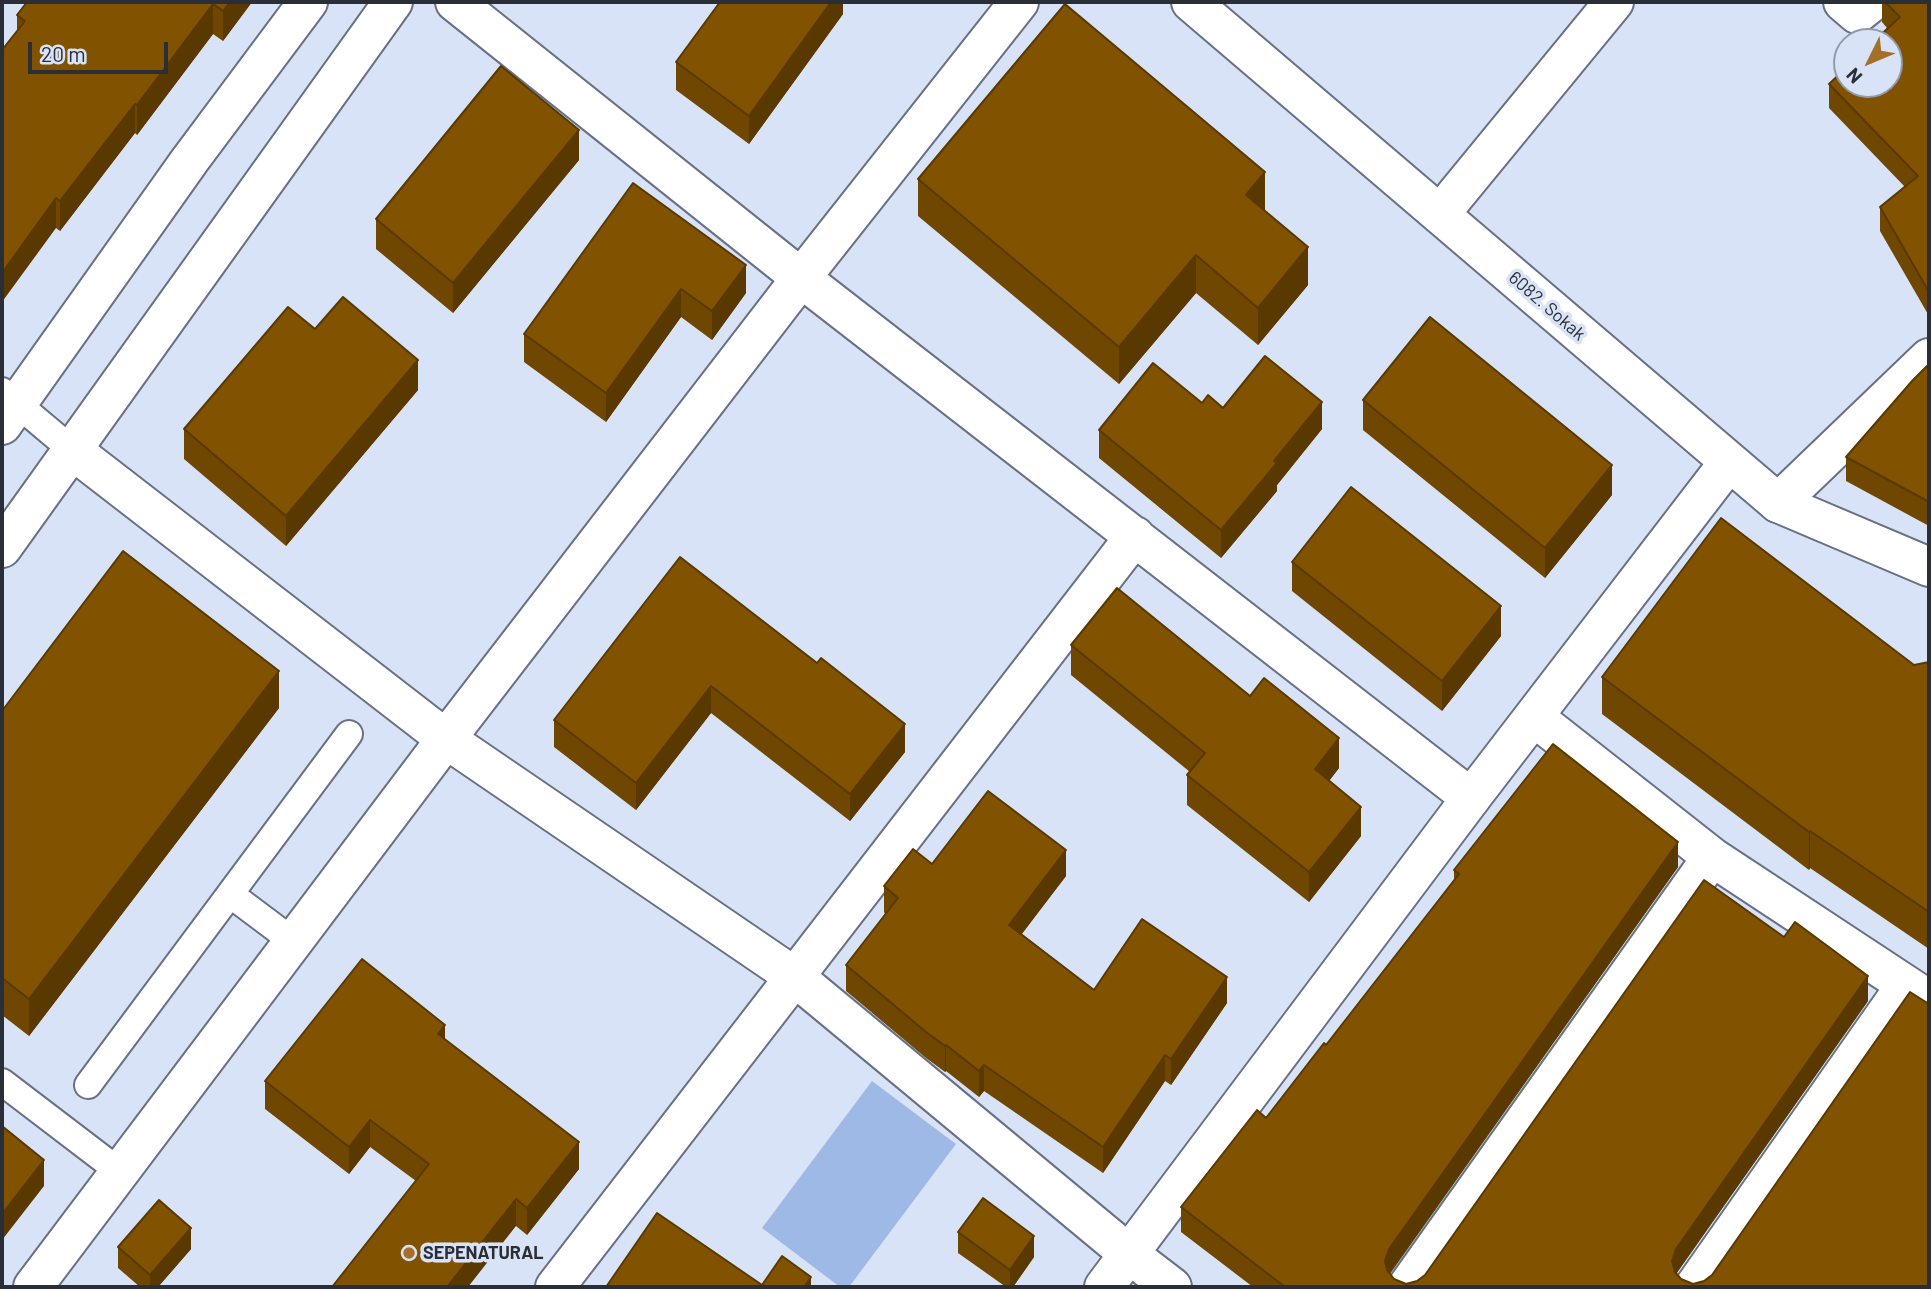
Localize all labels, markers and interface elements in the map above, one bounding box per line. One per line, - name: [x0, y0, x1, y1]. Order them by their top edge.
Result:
- scale bar: [32, 28, 172, 72]
- north arrow: [1833, 28, 1903, 98]
- text: 20 m: [41, 41, 86, 66]
- text: N: [1841, 64, 1866, 89]
- street label: 6082. Sokak: [1504, 267, 1590, 345]
- place label: SEPENATURAL: [423, 1242, 544, 1264]
- marker: SEPENATURAL: [401, 1245, 417, 1261]

